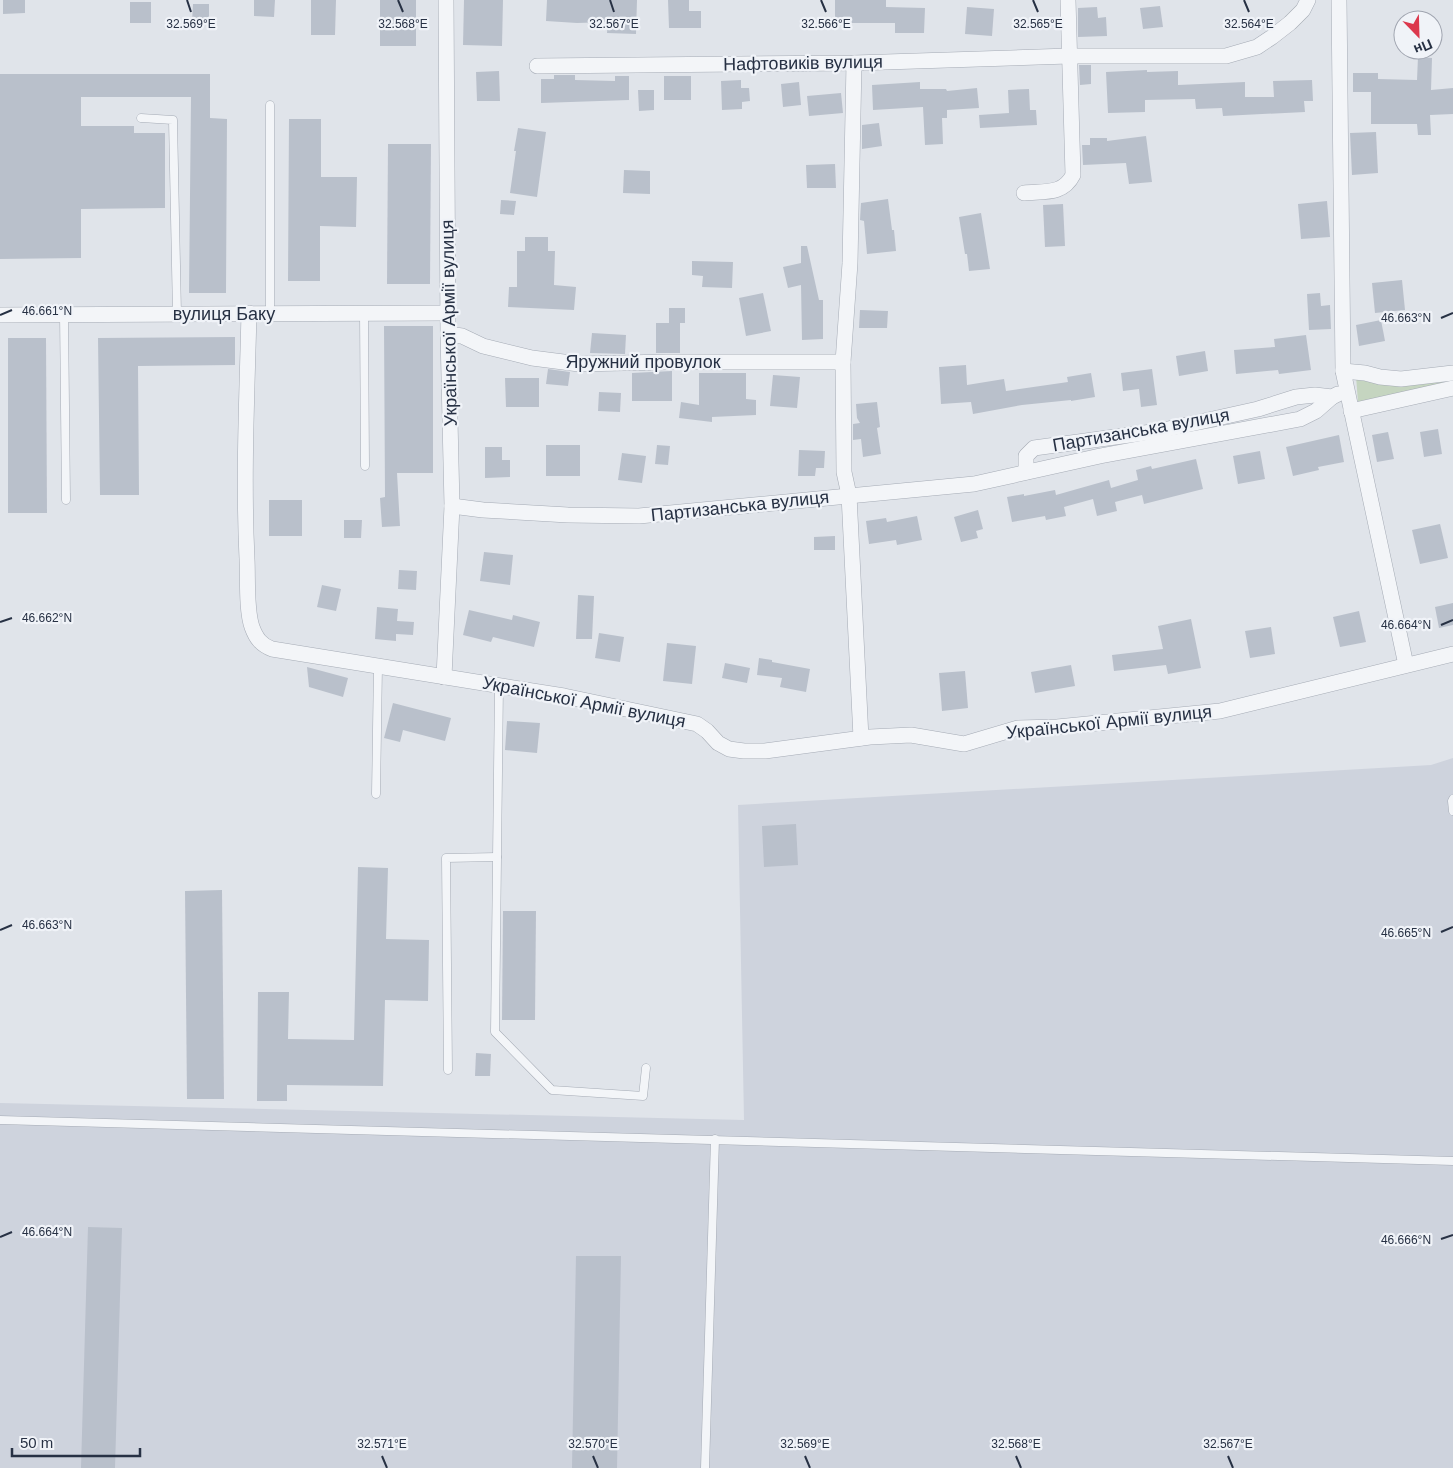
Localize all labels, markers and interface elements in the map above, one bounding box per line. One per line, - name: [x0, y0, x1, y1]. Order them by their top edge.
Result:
- north arrow: [1393, 10, 1443, 60]
- text: 32.569°E: [166, 17, 216, 31]
- text: 32.568°E: [378, 17, 428, 31]
- text: 32.567°E: [589, 17, 639, 31]
- text: 32.566°E: [801, 17, 851, 31]
- text: 32.565°E: [1013, 17, 1063, 31]
- text: 32.564°E: [1224, 17, 1274, 31]
- text: Пн: [1411, 36, 1435, 58]
- street label: Нафтовиків вулиця: [723, 52, 883, 74]
- street label: Української Армії вулиця: [437, 219, 461, 427]
- text: 46.661°N: [22, 304, 72, 318]
- street label: вулиця Баку: [173, 304, 275, 324]
- text: 46.663°N: [1381, 311, 1431, 325]
- street label: Яружний провулок: [565, 352, 721, 372]
- street label: Партизанська вулиця: [1051, 405, 1231, 455]
- street label: Партизанська вулиця: [650, 487, 830, 525]
- text: 46.662°N: [22, 611, 72, 625]
- text: 46.664°N: [1381, 618, 1431, 632]
- street label: Української Армії вулиця: [481, 672, 687, 732]
- street label: Української Армії вулиця: [1005, 701, 1213, 743]
- text: 46.663°N: [22, 918, 72, 932]
- text: 46.665°N: [1381, 926, 1431, 940]
- text: 46.664°N: [22, 1225, 72, 1239]
- text: 46.666°N: [1381, 1233, 1431, 1247]
- scale bar: [12, 1426, 140, 1458]
- text: 50 m: [20, 1434, 53, 1451]
- text: 32.571°E: [357, 1437, 407, 1451]
- text: 32.570°E: [568, 1437, 618, 1451]
- text: 32.569°E: [780, 1437, 830, 1451]
- text: 32.568°E: [991, 1437, 1041, 1451]
- text: 32.567°E: [1203, 1437, 1253, 1451]

